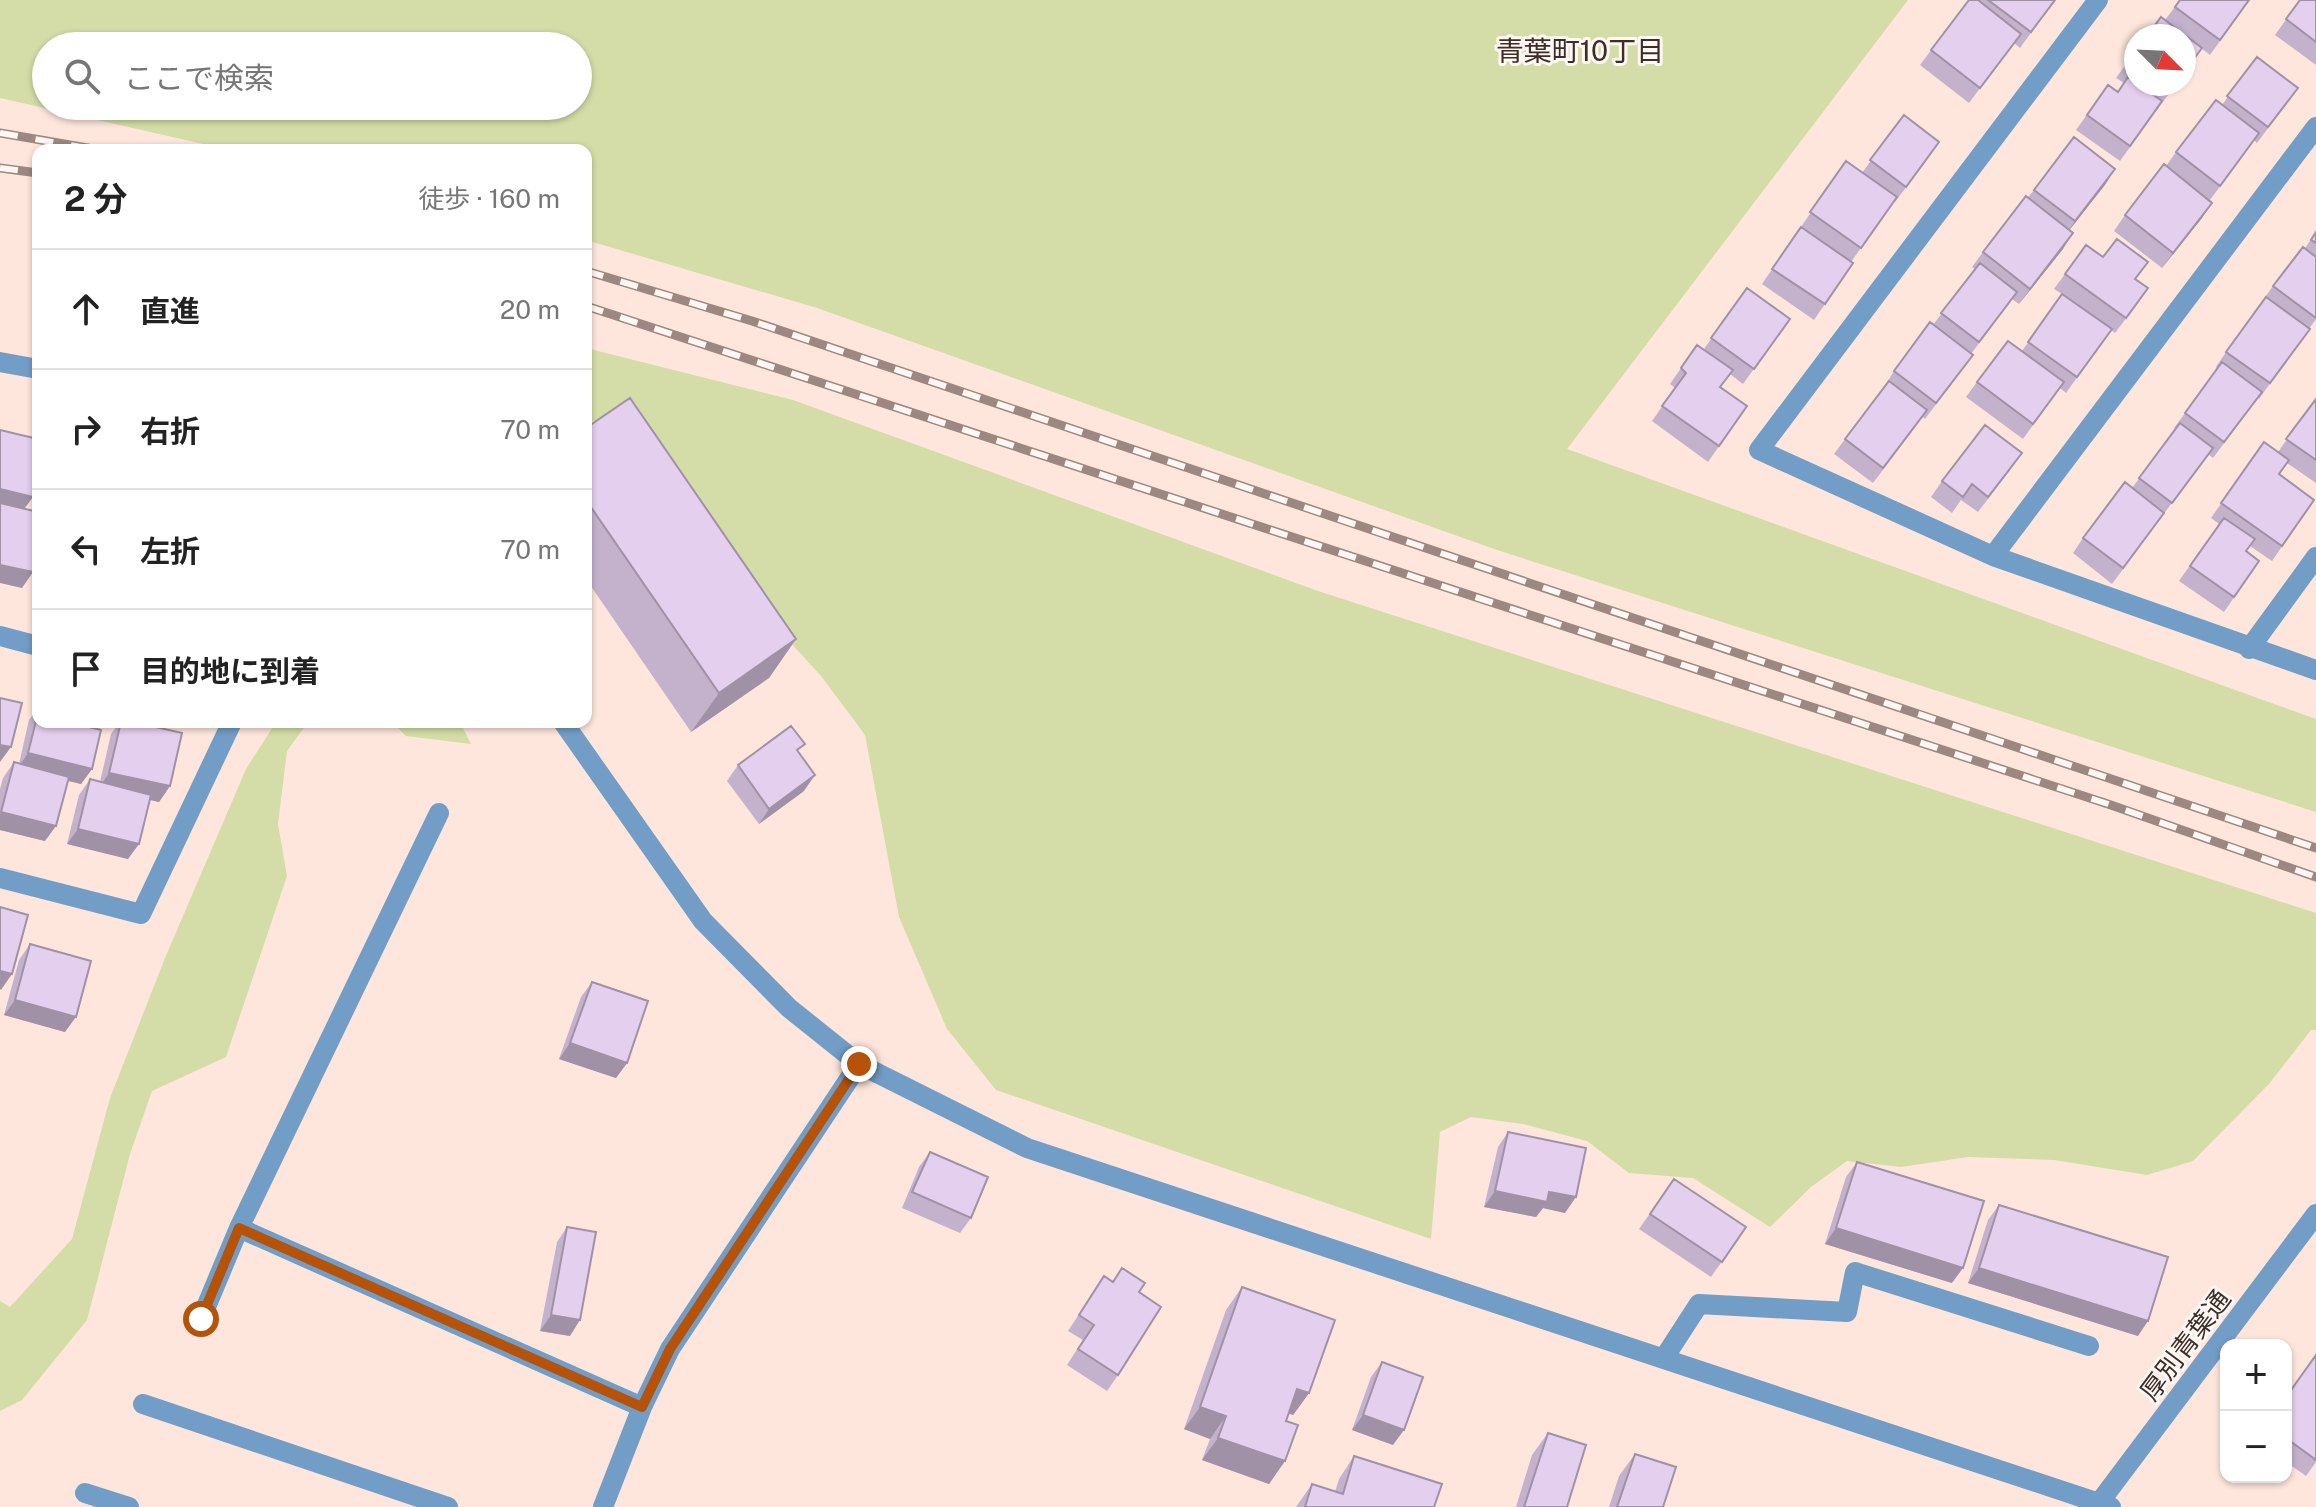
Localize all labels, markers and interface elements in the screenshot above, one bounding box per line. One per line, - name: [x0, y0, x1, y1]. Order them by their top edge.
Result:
- north arrow: [2124, 24, 2196, 96]
- search box: [32, 32, 592, 120]
- district label: 青葉町10丁目: [1496, 34, 1664, 67]
- icon: search: [60, 54, 104, 98]
- text: ここで検索: [124, 60, 274, 96]
- text: 2 分: [64, 179, 127, 219]
- text: 徒歩 · 160 m: [418, 183, 560, 214]
- icon: ahead: [64, 287, 108, 331]
- text: 直進: [140, 293, 200, 329]
- text: 20 m: [500, 294, 560, 325]
- icon: right: [64, 407, 108, 451]
- text: 右折: [140, 413, 200, 449]
- text: 70 m: [500, 414, 560, 445]
- icon: left: [64, 527, 108, 571]
- text: 左折: [140, 533, 200, 569]
- text: 70 m: [500, 534, 560, 565]
- icon: arrive: [64, 647, 108, 691]
- text: 目的地に到着: [140, 653, 320, 689]
- route end: [841, 1046, 877, 1082]
- street label: 厚別青葉通: [2133, 1284, 2237, 1406]
- route start: [183, 1301, 219, 1337]
- map controls: [2220, 1339, 2292, 1483]
- button: +: [2220, 1339, 2292, 1411]
- button: −: [2220, 1411, 2292, 1483]

